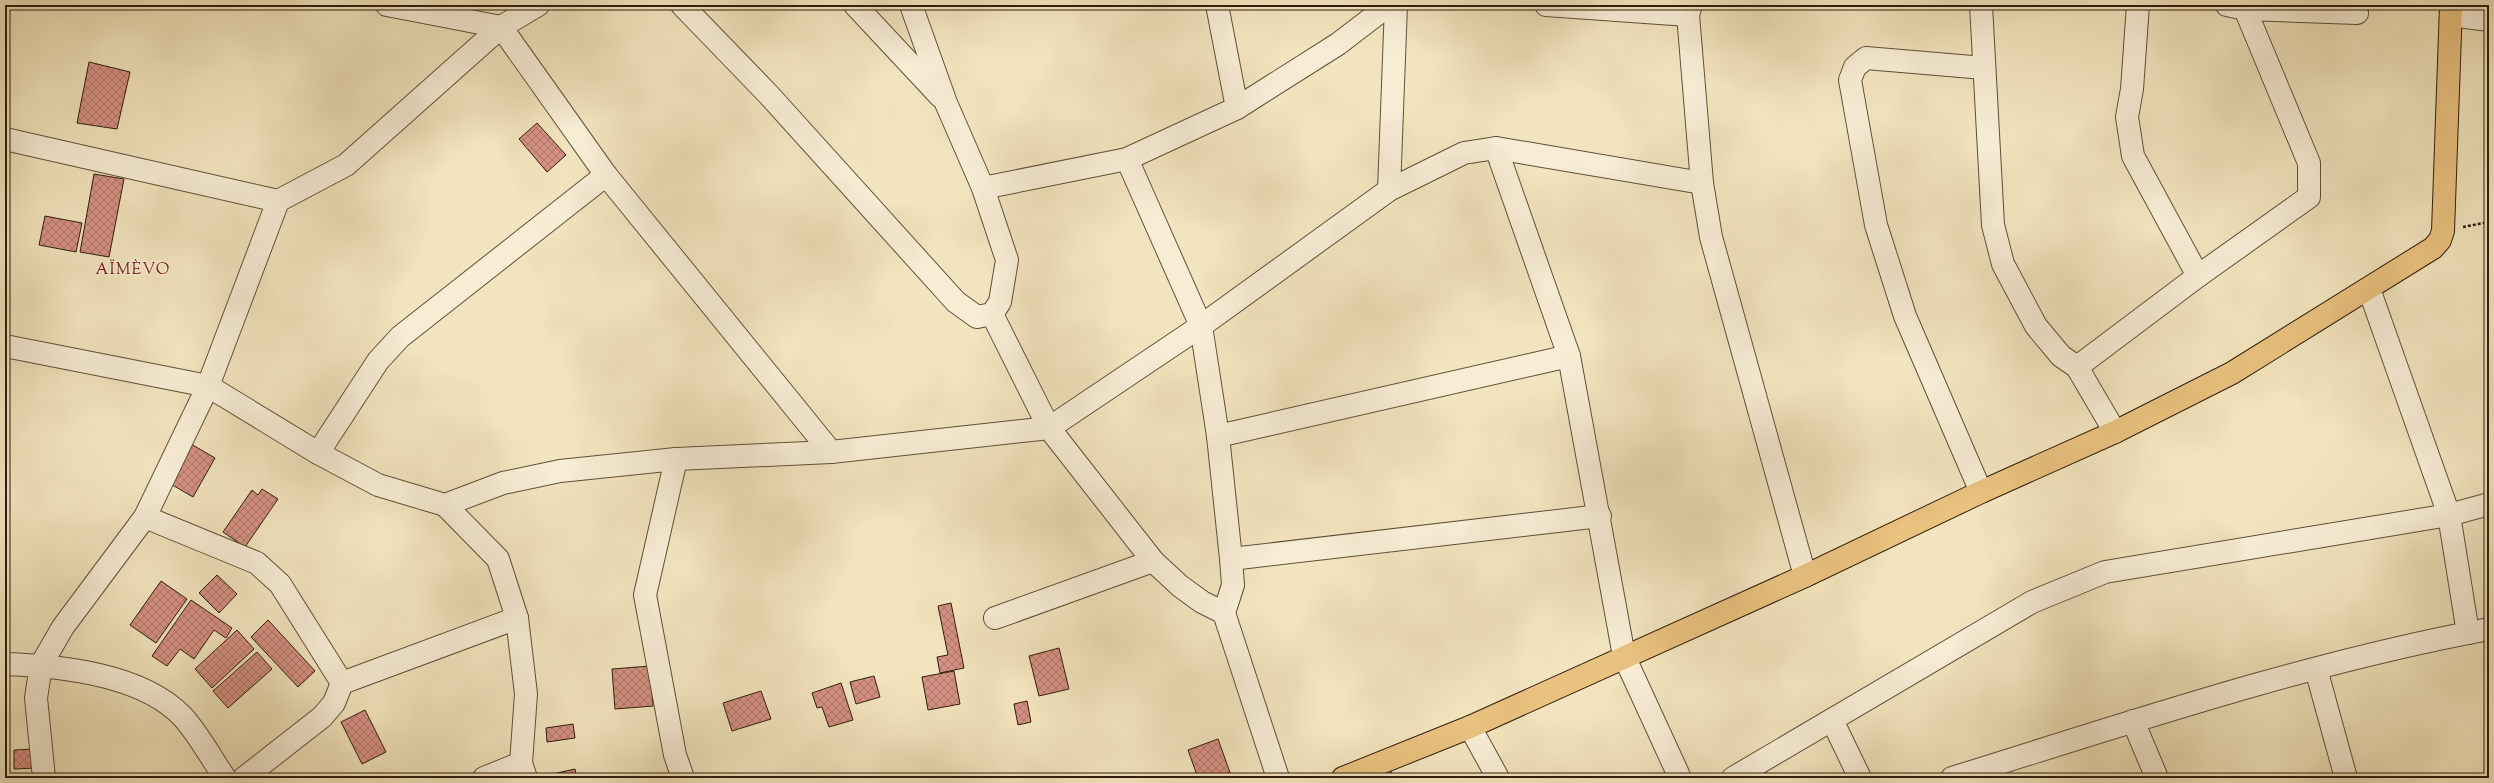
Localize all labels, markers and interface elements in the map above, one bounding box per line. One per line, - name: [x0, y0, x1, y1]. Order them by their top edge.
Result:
- district label: AÏMÈVO: [96, 259, 170, 282]

